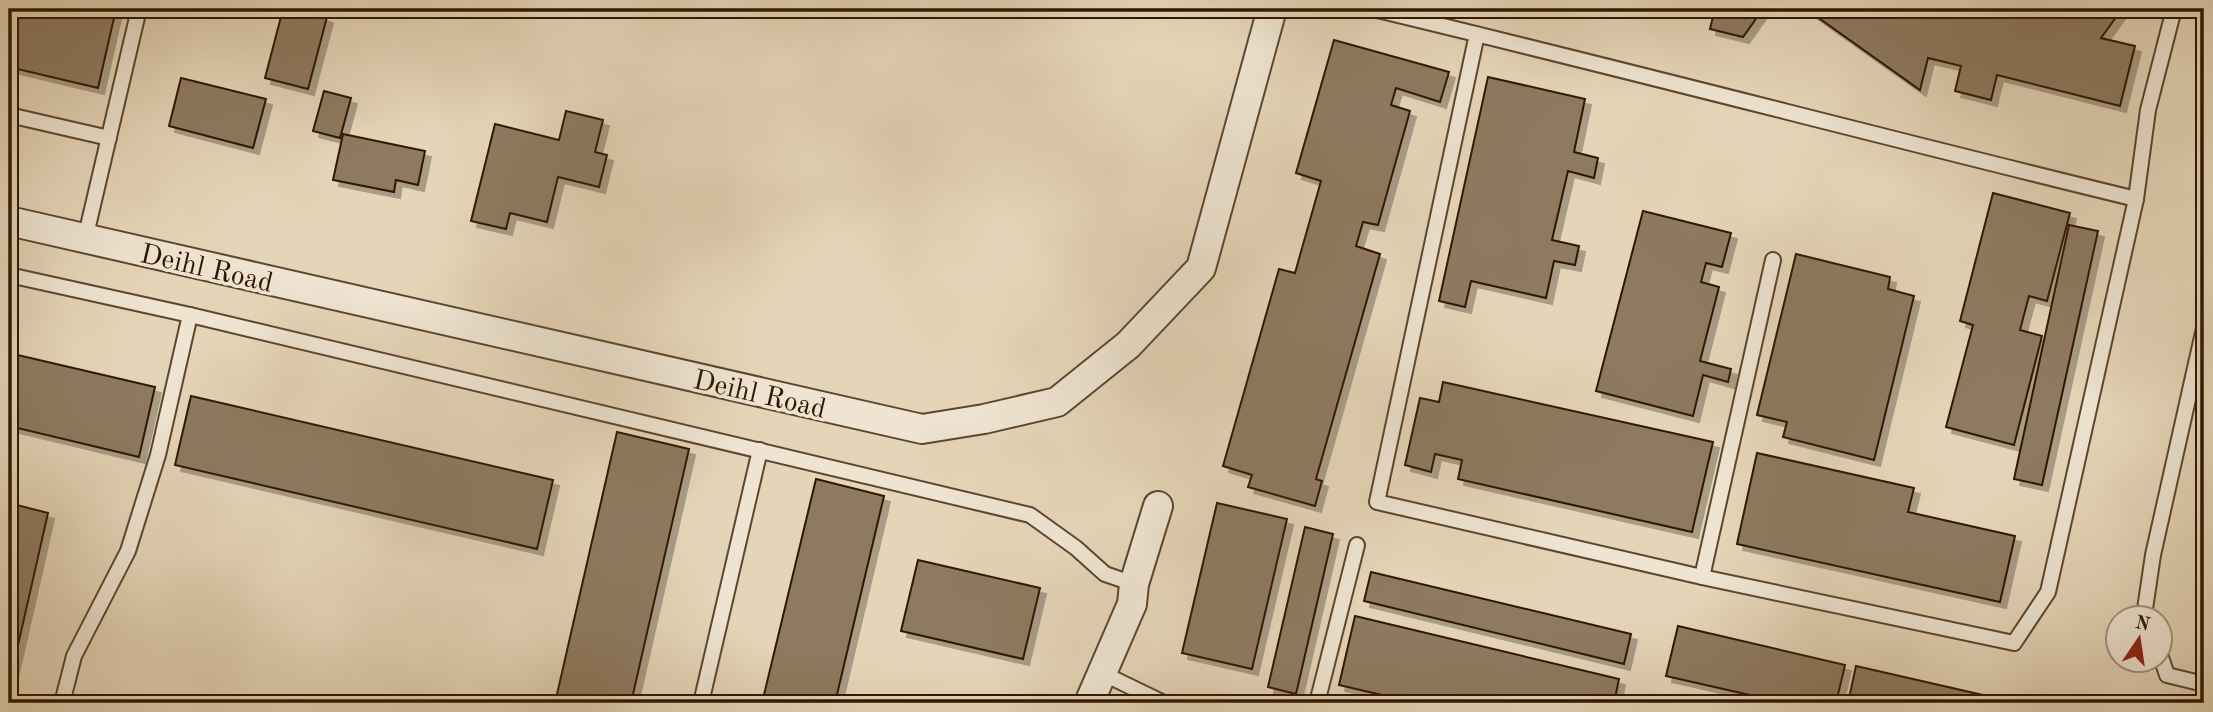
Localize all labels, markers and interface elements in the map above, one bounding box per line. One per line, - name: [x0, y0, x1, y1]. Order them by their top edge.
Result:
- street label: Deihl Road: [137, 241, 275, 299]
- street label: Deihl Road: [690, 367, 828, 425]
- north arrow: [2104, 604, 2174, 674]
- text: N: [2133, 614, 2152, 636]

